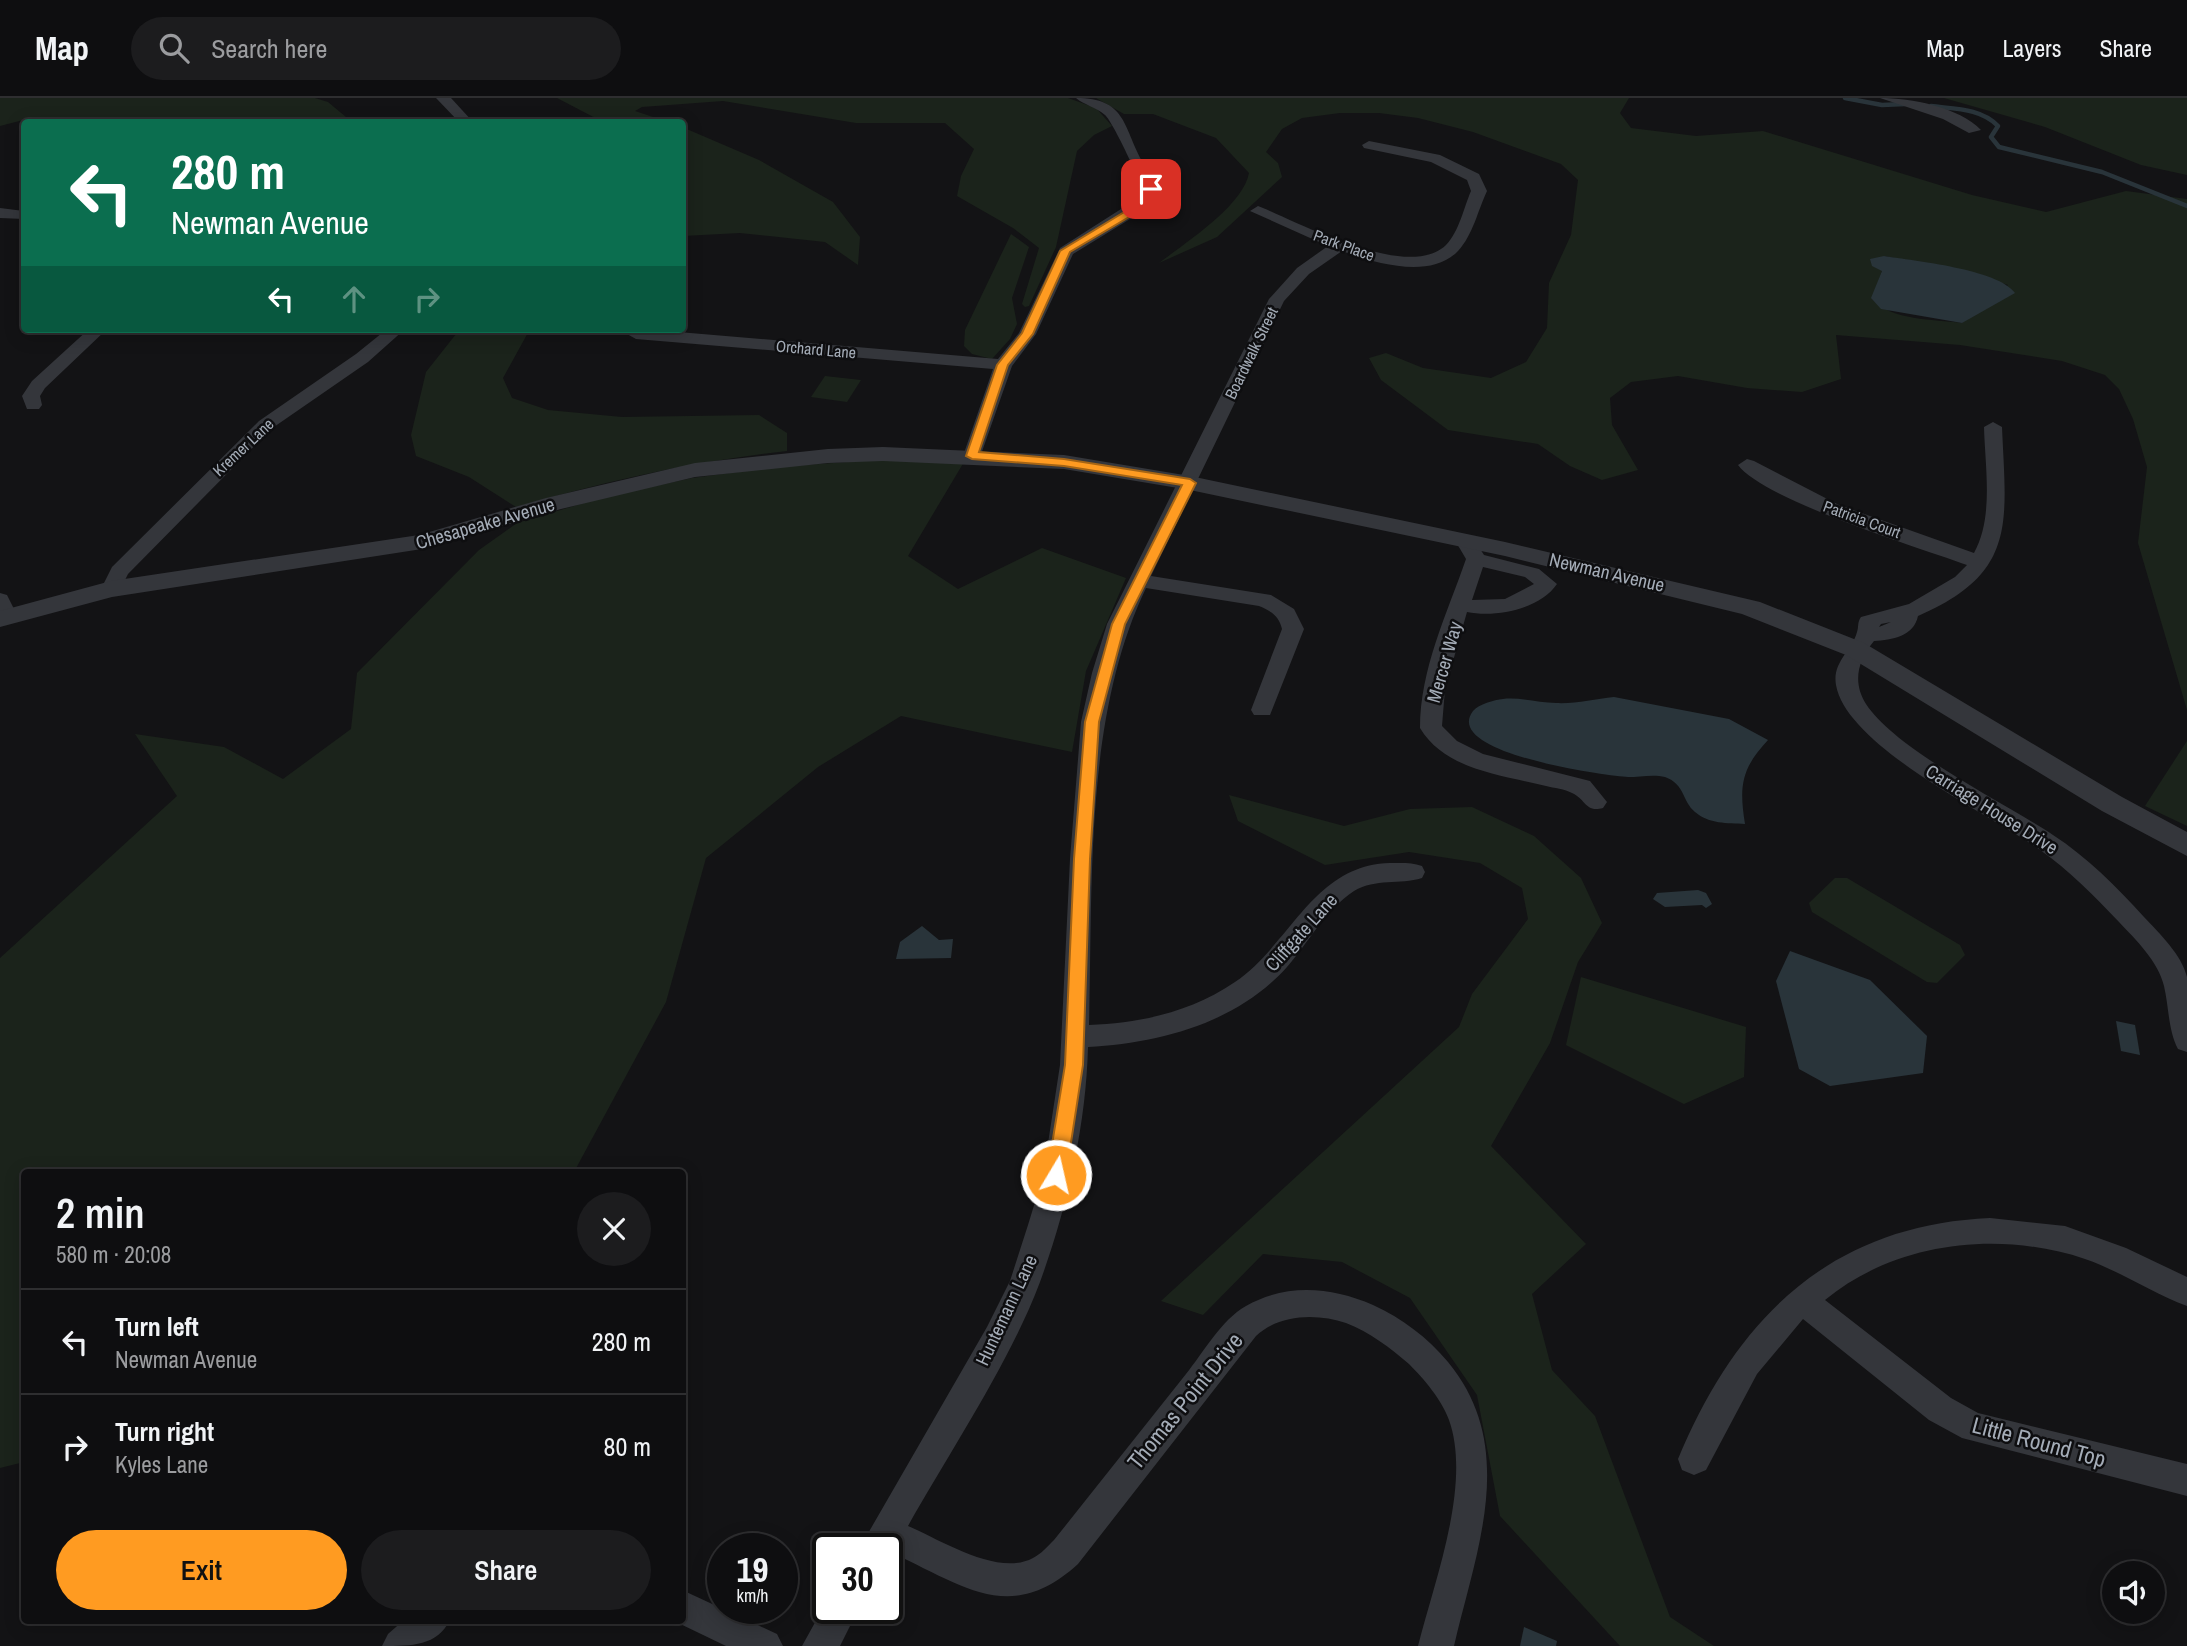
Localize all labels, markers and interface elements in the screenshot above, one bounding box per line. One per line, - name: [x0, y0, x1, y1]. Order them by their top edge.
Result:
- search box: [131, 17, 621, 80]
- text: Map: [35, 26, 89, 70]
- icon: search: [155, 29, 193, 67]
- text: Search here: [211, 31, 327, 66]
- text: Map: [1926, 32, 1964, 64]
- text: Layers: [2002, 32, 2061, 64]
- text: Share: [2099, 32, 2152, 64]
- text: 280 m: [171, 138, 285, 204]
- icon: left: [56, 147, 147, 238]
- pin: [1121, 159, 1181, 219]
- icon: arrive: [1132, 170, 1170, 208]
- text: Newman Avenue: [171, 201, 369, 244]
- street label: Park Place: [1310, 224, 1378, 266]
- icon: left: [262, 280, 300, 318]
- icon: ahead: [335, 280, 373, 318]
- icon: right: [408, 280, 446, 318]
- street label: Boardwalk Street: [1219, 303, 1283, 403]
- street label: Orchard Lane: [775, 335, 857, 363]
- street label: Kremer Lane: [208, 413, 278, 481]
- street label: Chesapeake Avenue: [412, 491, 558, 555]
- street label: Patricia Court: [1820, 495, 1904, 543]
- street label: Newman Avenue: [1547, 546, 1667, 598]
- street label: Mercer Way: [1420, 618, 1468, 706]
- street label: Carriage House Drive: [1921, 758, 2063, 860]
- street label: Cliffgate Lane: [1259, 887, 1343, 977]
- position arrow: [1019, 1138, 1093, 1212]
- text: 2 min: [56, 1185, 145, 1241]
- button: close: [577, 1192, 651, 1266]
- text: 580 m · 20:08: [56, 1239, 171, 1270]
- street label: Huntemann Lane: [969, 1250, 1043, 1370]
- text: Turn left: [115, 1309, 199, 1344]
- icon: left: [56, 1323, 94, 1361]
- text: 280 m: [592, 1324, 651, 1359]
- street label: Thomas Point Drive: [1120, 1326, 1249, 1476]
- text: Newman Avenue: [115, 1344, 257, 1375]
- street label: Little Round Top: [1969, 1409, 2109, 1474]
- text: Turn right: [115, 1414, 214, 1449]
- icon: right: [56, 1428, 94, 1466]
- text: 80 m: [604, 1429, 651, 1464]
- text: Kyles Lane: [115, 1449, 208, 1480]
- button: Exit: [56, 1530, 347, 1610]
- button: Share: [361, 1530, 651, 1610]
- speed limit sign: 30: [812, 1533, 903, 1624]
- text: 19: [737, 1546, 768, 1593]
- map controls: [2102, 1561, 2165, 1624]
- button: sound: [2102, 1561, 2165, 1624]
- text: km/h: [737, 1583, 769, 1608]

